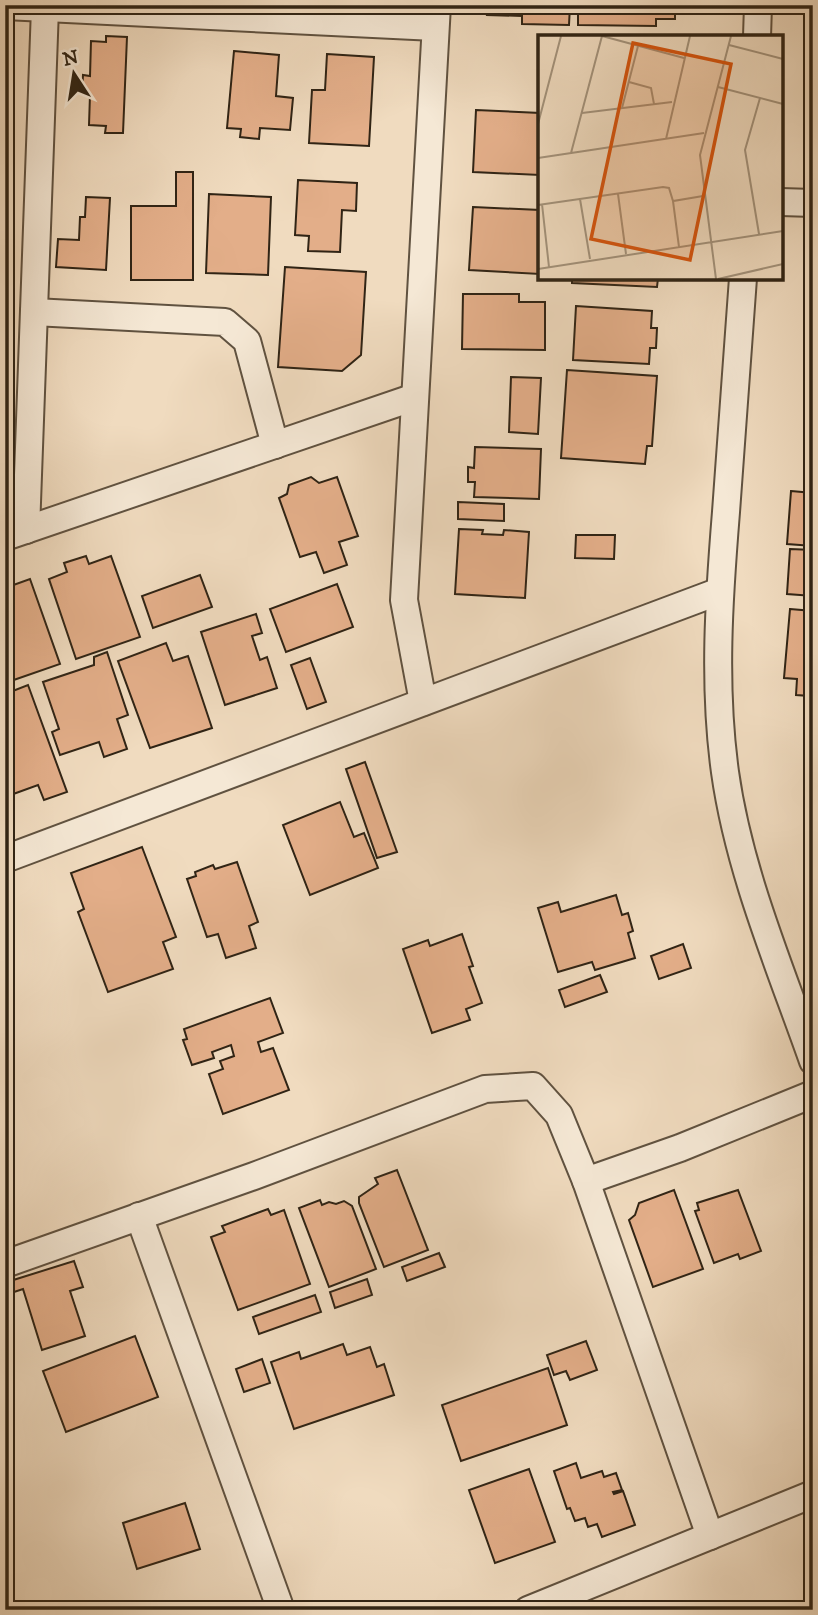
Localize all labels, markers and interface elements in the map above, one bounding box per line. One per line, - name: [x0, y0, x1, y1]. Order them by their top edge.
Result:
- inset map: [538, 35, 783, 280]
- north arrow: [38, 38, 108, 108]
- text: N: [61, 46, 81, 72]

